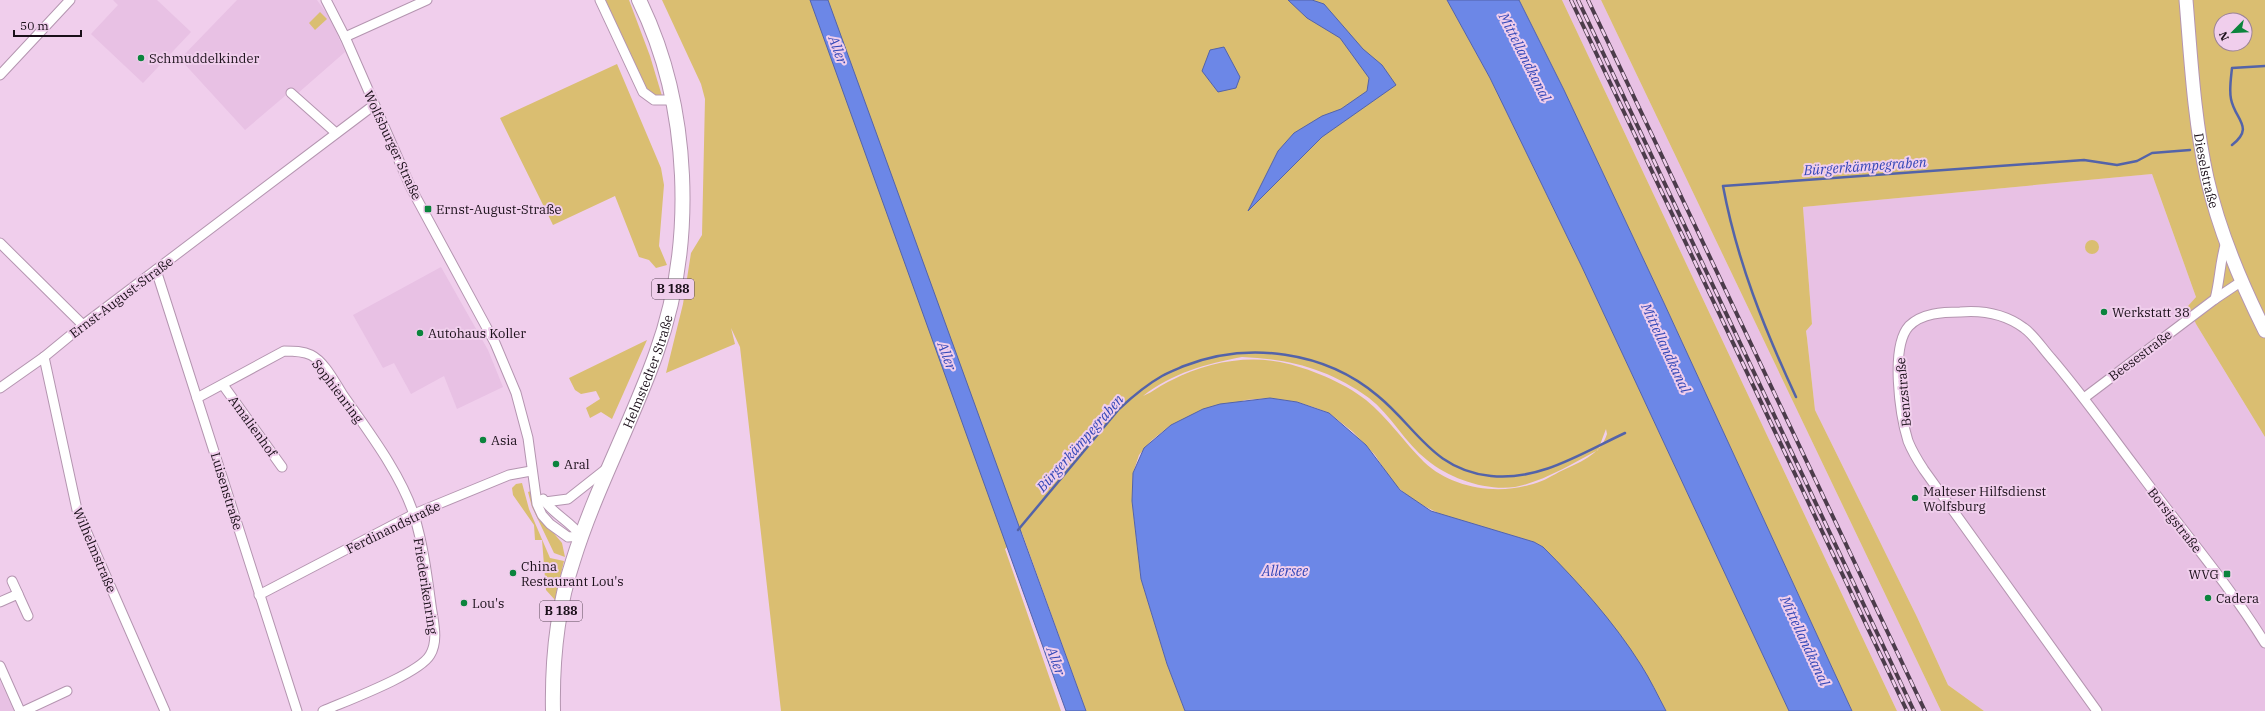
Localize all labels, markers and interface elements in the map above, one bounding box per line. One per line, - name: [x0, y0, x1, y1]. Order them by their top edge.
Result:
- water label: Mittellandkanal: [1495, 9, 1556, 105]
- scale bar: [14, 12, 81, 38]
- north arrow: [2213, 12, 2253, 52]
- text: 50 m: [20, 18, 49, 33]
- text: N: [2216, 29, 2232, 43]
- water label: Aller: [824, 32, 852, 68]
- place label: Schmuddelkinder: [149, 50, 259, 67]
- marker: Schmuddelkinder: [136, 53, 146, 63]
- street label: Wolfsburger Straße: [360, 88, 425, 203]
- street label: Dieselstraße: [2190, 132, 2222, 210]
- water label: Bürgerkämpegraben: [1802, 153, 1927, 179]
- place label: Ernst-August-Straße: [436, 201, 561, 218]
- marker: Ernst-August-Straße: [423, 204, 433, 214]
- street label: Ernst-August-Straße: [66, 253, 177, 342]
- road number: B 188: [652, 279, 694, 299]
- water label: Mittellandkanal: [1637, 299, 1695, 397]
- place label: Werkstatt 38: [2112, 304, 2190, 321]
- marker: Werkstatt 38: [2099, 307, 2109, 317]
- street label: Helmstedter Straße: [619, 313, 677, 431]
- place label: Autohaus Koller: [428, 325, 526, 342]
- street label: Beesestraße: [2105, 326, 2175, 385]
- marker: Autohaus Koller: [415, 328, 425, 338]
- water label: Aller: [933, 338, 961, 374]
- street label: Sophienring: [308, 356, 367, 427]
- street label: Benzstraße: [1892, 357, 1915, 427]
- water label: Bürgerkämpegraben: [1032, 391, 1127, 496]
- street label: Amalienhof: [225, 392, 281, 461]
- place label: Asia: [491, 432, 517, 449]
- marker: Asia: [478, 435, 488, 445]
- street label: Luisenstraße: [207, 450, 246, 532]
- place label: Aral: [564, 456, 590, 473]
- marker: Aral: [551, 459, 561, 469]
- place label: Malteser Hilfsdienst Wolfsburg: [1923, 483, 2047, 515]
- street label: Borsigstraße: [2144, 484, 2205, 556]
- marker: Malteser Hilfsdienst Wolfsburg: [1910, 493, 1920, 503]
- street label: Ferdinandstraße: [343, 497, 443, 558]
- street label: Wilhelmstraße: [69, 505, 120, 595]
- street label: Friederikenring: [409, 537, 442, 636]
- place label: China Restaurant Lou's: [521, 558, 624, 590]
- water label: Allersee: [1261, 562, 1309, 580]
- place label: WVG: [2189, 566, 2219, 583]
- marker: China Restaurant Lou's: [508, 568, 518, 578]
- marker: WVG: [2222, 569, 2232, 579]
- place label: Cadera: [2216, 590, 2259, 607]
- water label: Mittellandkanal: [1776, 592, 1834, 690]
- marker: Cadera: [2203, 593, 2213, 603]
- place label: Lou's: [472, 595, 504, 612]
- marker: Lou's: [459, 598, 469, 608]
- road number: B 188: [540, 601, 582, 621]
- water label: Aller: [1042, 643, 1070, 679]

